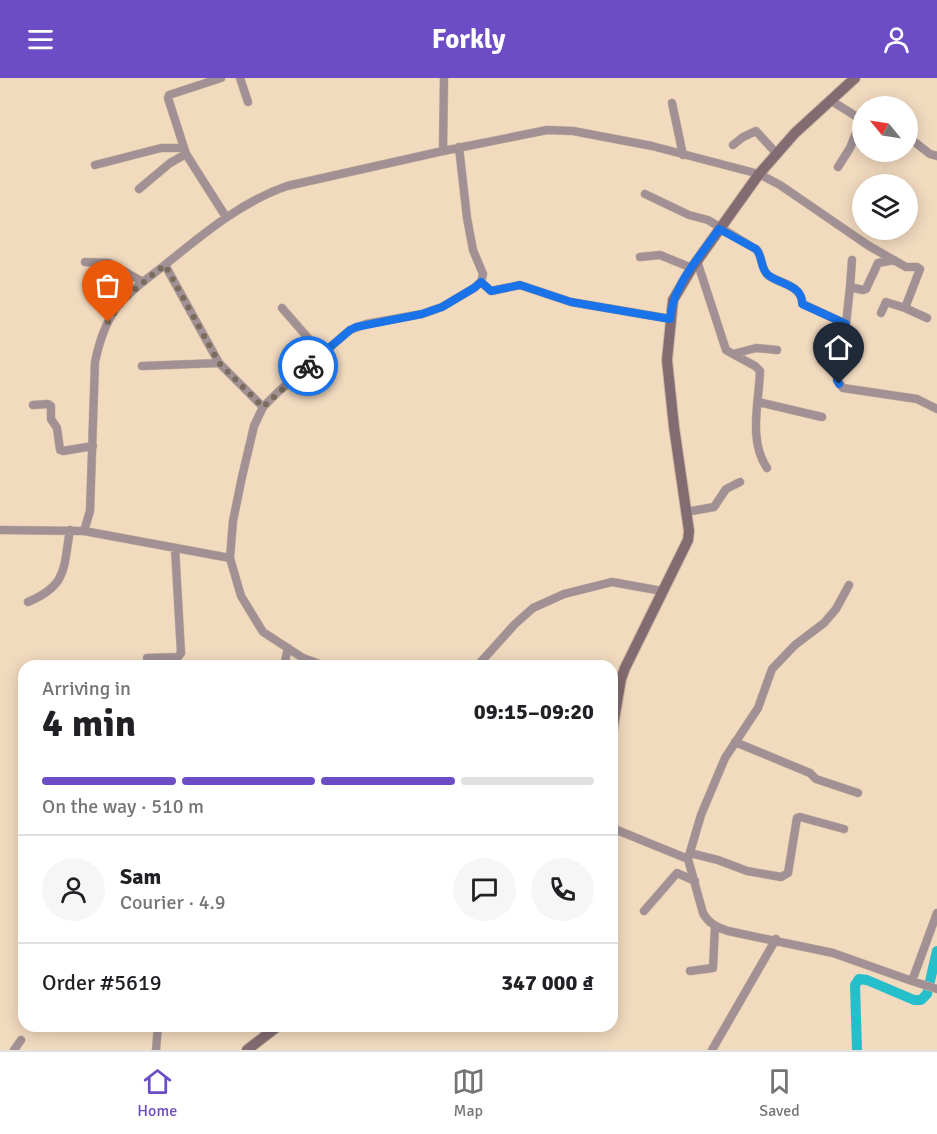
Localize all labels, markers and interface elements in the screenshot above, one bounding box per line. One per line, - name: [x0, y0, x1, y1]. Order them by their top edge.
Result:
- icon: menu: [24, 23, 57, 56]
- text: Forkly: [432, 23, 505, 56]
- icon: person: [880, 23, 913, 56]
- north arrow: [852, 96, 918, 162]
- map controls: [852, 96, 918, 240]
- button: layers: [852, 174, 918, 240]
- pin: [82, 260, 133, 322]
- icon: bag: [91, 269, 124, 302]
- pin: [813, 322, 864, 384]
- icon: home: [822, 331, 855, 364]
- courier: [278, 336, 338, 396]
- icon: bike: [292, 350, 325, 383]
- text: Arriving in: [42, 676, 131, 701]
- text: 09:15–09:20: [474, 698, 594, 725]
- text: 4 min: [42, 699, 136, 747]
- text: On the way · 510 m: [42, 794, 204, 819]
- button: person: [42, 858, 105, 921]
- button: chat: [453, 858, 516, 921]
- button: phone: [531, 858, 594, 921]
- text: Sam: [120, 863, 161, 890]
- text: Courier · 4.9: [120, 890, 226, 915]
- text: Order #5619: [42, 969, 162, 996]
- text: 347 000 ₫: [501, 969, 594, 996]
- tab: Home: [137, 1065, 177, 1121]
- tab: Map: [452, 1065, 485, 1121]
- tab: Saved: [759, 1065, 800, 1121]

